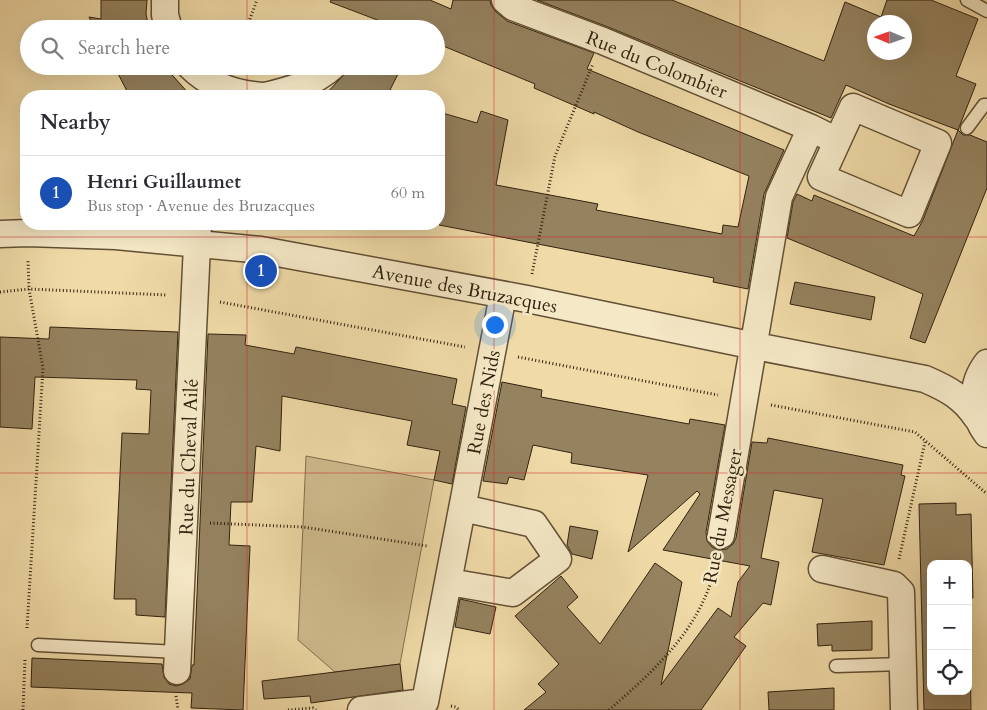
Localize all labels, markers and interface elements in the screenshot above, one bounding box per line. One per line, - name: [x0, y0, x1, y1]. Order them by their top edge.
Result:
- north arrow: [867, 15, 912, 60]
- search box: [20, 20, 445, 75]
- street label: Rue du Colombier: [582, 25, 731, 105]
- icon: search: [38, 34, 66, 62]
- text: Search here: [78, 35, 170, 61]
- text: Nearby: [40, 108, 111, 137]
- text: Henri Guillaumet: [87, 169, 241, 195]
- text: 1: [52, 182, 60, 204]
- text: 60 m: [391, 182, 425, 204]
- text: Bus stop · Avenue des Bruzacques: [87, 195, 315, 217]
- pin: 1: [245, 252, 277, 290]
- street label: Avenue des Bruzacques: [370, 258, 560, 320]
- your location: [482, 312, 508, 338]
- street label: Rue des Nids: [461, 348, 507, 456]
- street label: Rue du Cheval Ailé: [173, 378, 205, 536]
- street label: Rue du Messager: [697, 447, 749, 586]
- map controls: [927, 560, 972, 695]
- button: +: [927, 560, 972, 605]
- button: −: [927, 605, 972, 650]
- button: locate: [927, 650, 972, 695]

